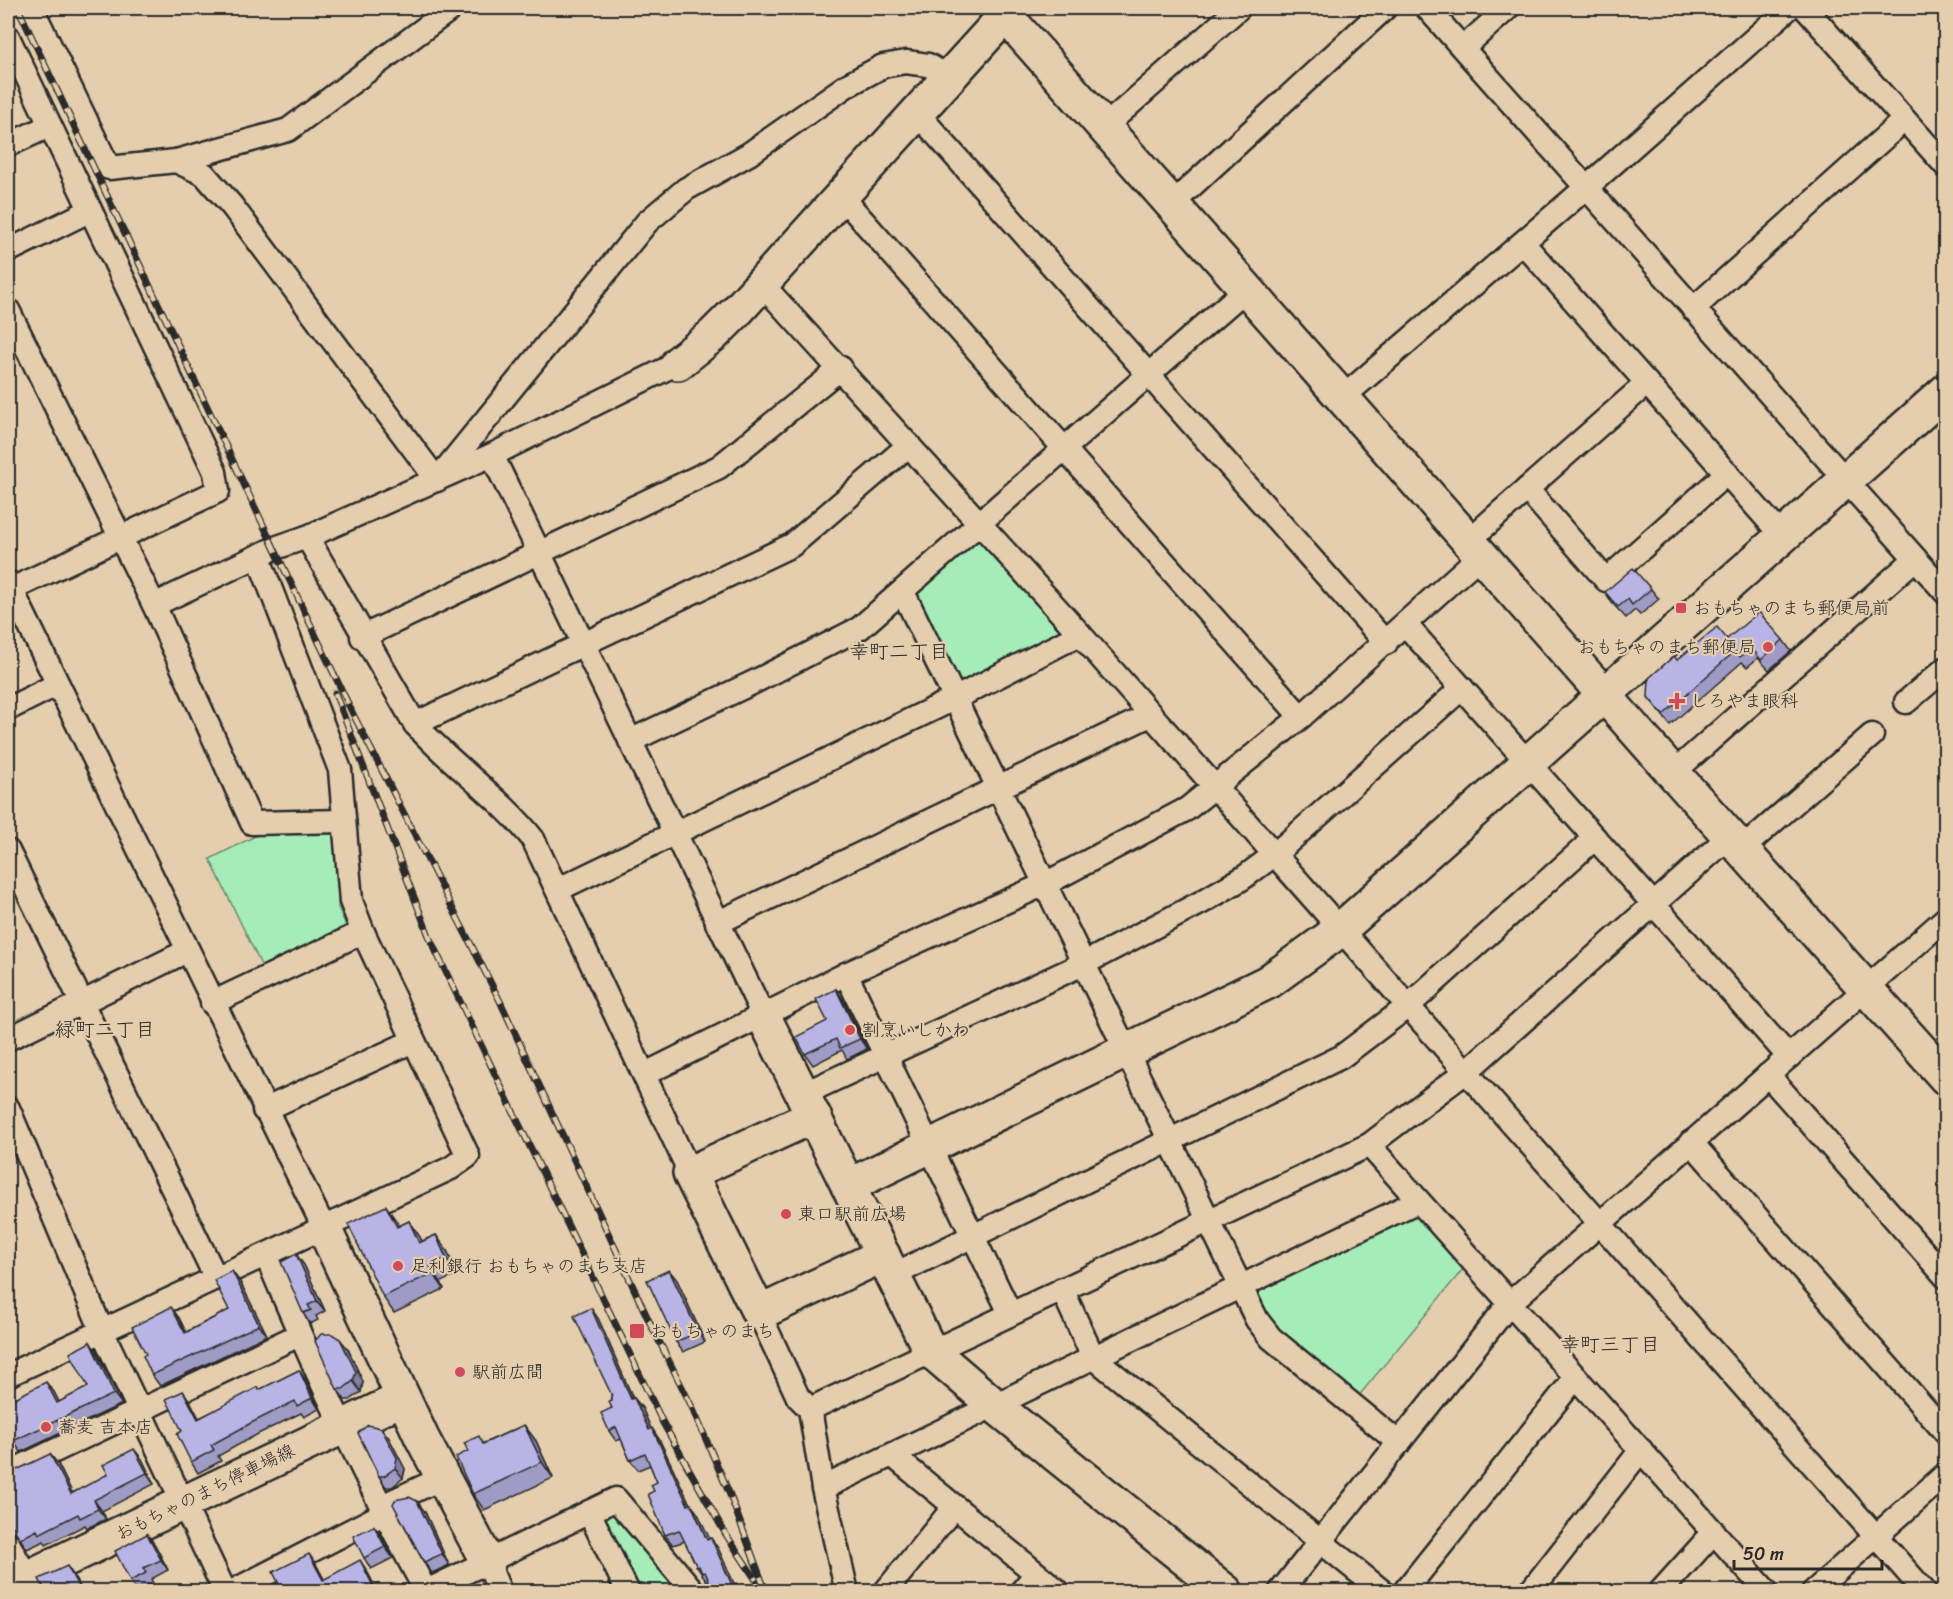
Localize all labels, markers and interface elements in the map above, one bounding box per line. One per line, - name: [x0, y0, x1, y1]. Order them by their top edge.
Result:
- place label: おもちゃのまち郵便局前: [1693, 592, 1890, 624]
- marker: おもちゃのまち郵便局前: [1674, 601, 1688, 615]
- place label: おもちゃのまち郵便局: [1577, 631, 1756, 663]
- district label: 幸町二丁目: [849, 634, 949, 669]
- marker: おもちゃのまち郵便局: [1761, 640, 1775, 654]
- place label: しろやま眼科: [1690, 685, 1798, 717]
- marker: しろやま眼科: [1668, 692, 1686, 710]
- district label: 緑町二丁目: [55, 1012, 155, 1047]
- place label: 割烹いしかわ: [862, 1014, 970, 1046]
- marker: 割烹いしかわ: [843, 1023, 857, 1037]
- place label: 東口駅前広場: [798, 1198, 906, 1230]
- marker: 東口駅前広場: [779, 1207, 793, 1221]
- place label: 足利銀行 おもちゃのまち支店: [410, 1250, 647, 1282]
- marker: 足利銀行 おもちゃのまち支店: [391, 1259, 405, 1273]
- place label: おもちゃのまち: [650, 1315, 775, 1347]
- marker: おもちゃのまち: [628, 1322, 646, 1340]
- district label: 幸町三丁目: [1560, 1327, 1660, 1362]
- place label: 駅前広間: [472, 1356, 544, 1388]
- marker: 駅前広間: [453, 1365, 467, 1379]
- place label: 蕎麦 吉本店: [58, 1411, 153, 1443]
- marker: 蕎麦 吉本店: [39, 1420, 53, 1434]
- street label: おもちゃのまち停車場線: [110, 1435, 300, 1549]
- scale bar: [1734, 1533, 1882, 1571]
- text: 50 m: [1743, 1538, 1784, 1570]

